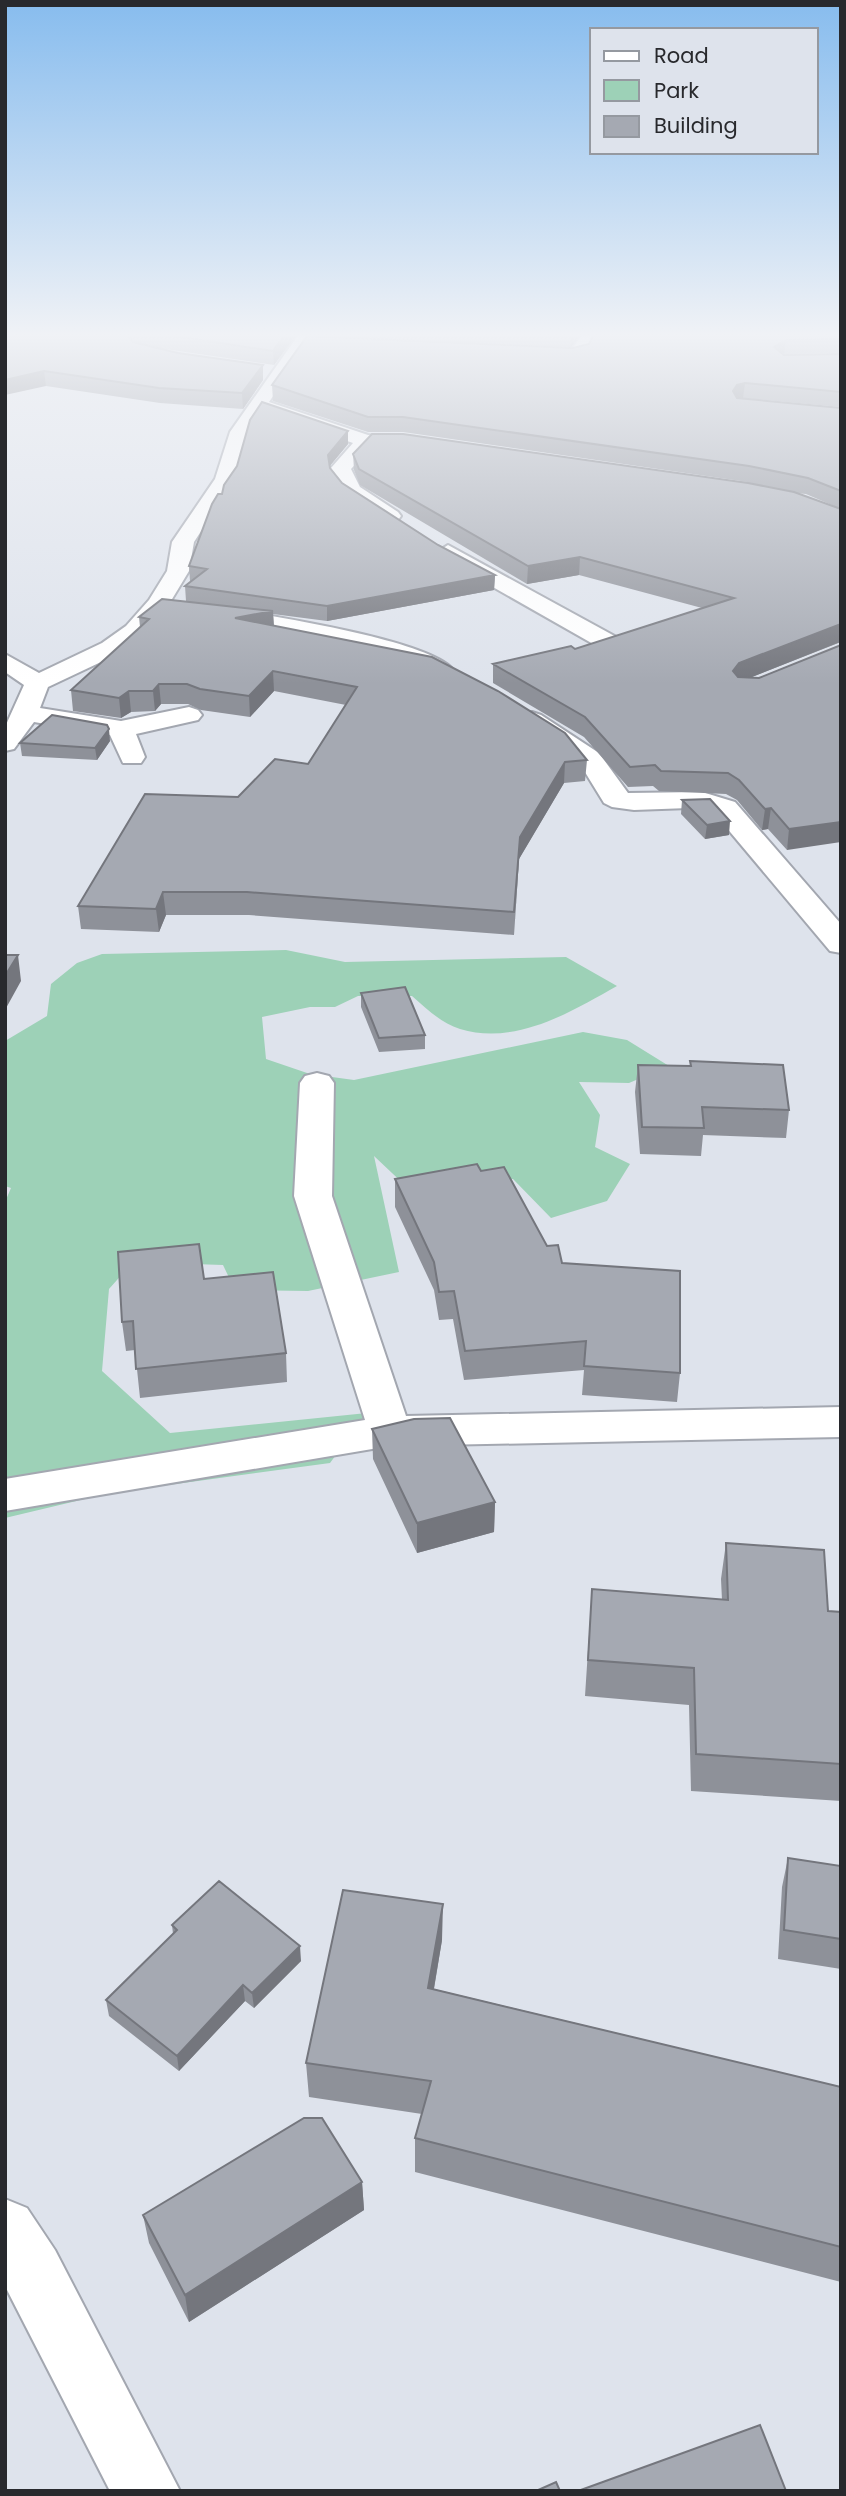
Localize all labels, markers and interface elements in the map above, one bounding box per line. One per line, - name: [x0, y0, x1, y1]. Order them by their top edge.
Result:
- legend: [590, 28, 818, 154]
- text: Road: [654, 41, 709, 70]
- text: Park: [654, 76, 699, 105]
- text: Building: [654, 111, 738, 140]

